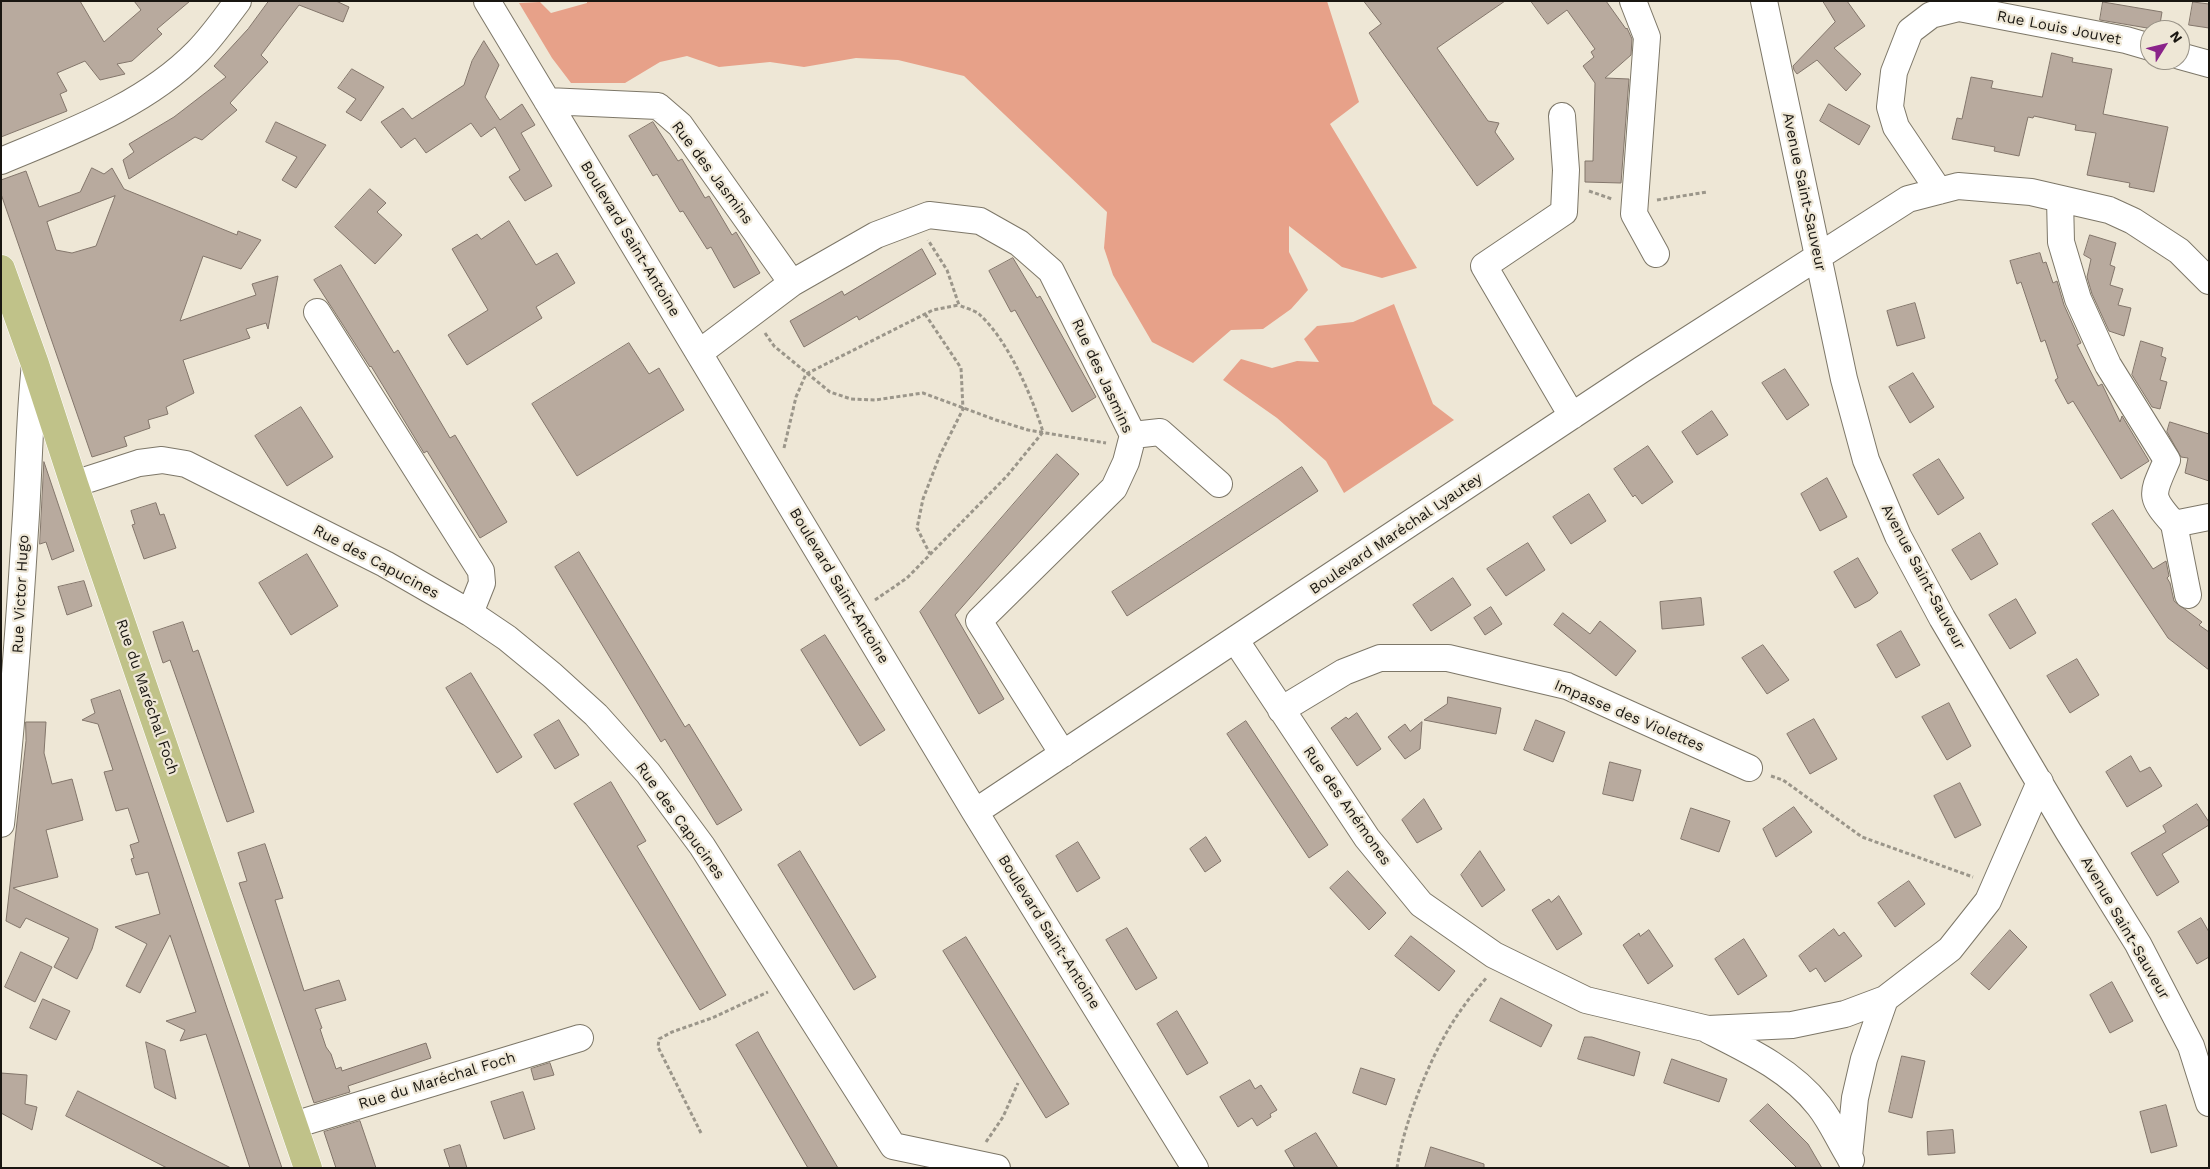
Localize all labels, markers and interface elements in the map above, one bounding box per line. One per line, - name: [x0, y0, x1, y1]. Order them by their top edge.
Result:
- street label: Rue Louis Jouvet: [1995, 7, 2123, 49]
- north arrow: [2140, 20, 2190, 70]
- text: N: [2167, 28, 2186, 46]
- street label: Avenue Saint-Sauveur: [1778, 111, 1830, 273]
- street label: Rue des Jasmins: [667, 118, 757, 228]
- street label: Boulevard Saint-Antoine: [576, 158, 684, 320]
- street label: Rue des Jasmins: [1068, 316, 1136, 436]
- street label: Boulevard Maréchal Lyautey: [1306, 469, 1486, 599]
- street label: Avenue Saint-Sauveur: [1877, 501, 1969, 653]
- street label: Boulevard Saint-Antoine: [785, 505, 893, 667]
- street label: Rue des Capucines: [310, 521, 442, 603]
- street label: Rue Victor Hugo: [9, 534, 33, 654]
- street label: Rue du Maréchal Foch: [112, 617, 182, 777]
- street label: Impasse des Violettes: [1551, 676, 1707, 756]
- street label: Rue des Anémones: [1299, 743, 1395, 869]
- street label: Rue des Capucines: [632, 759, 728, 883]
- street label: Boulevard Saint-Antoine: [994, 852, 1104, 1012]
- street label: Avenue Saint-Sauveur: [2077, 853, 2173, 1003]
- street label: Rue du Maréchal Foch: [356, 1049, 518, 1113]

